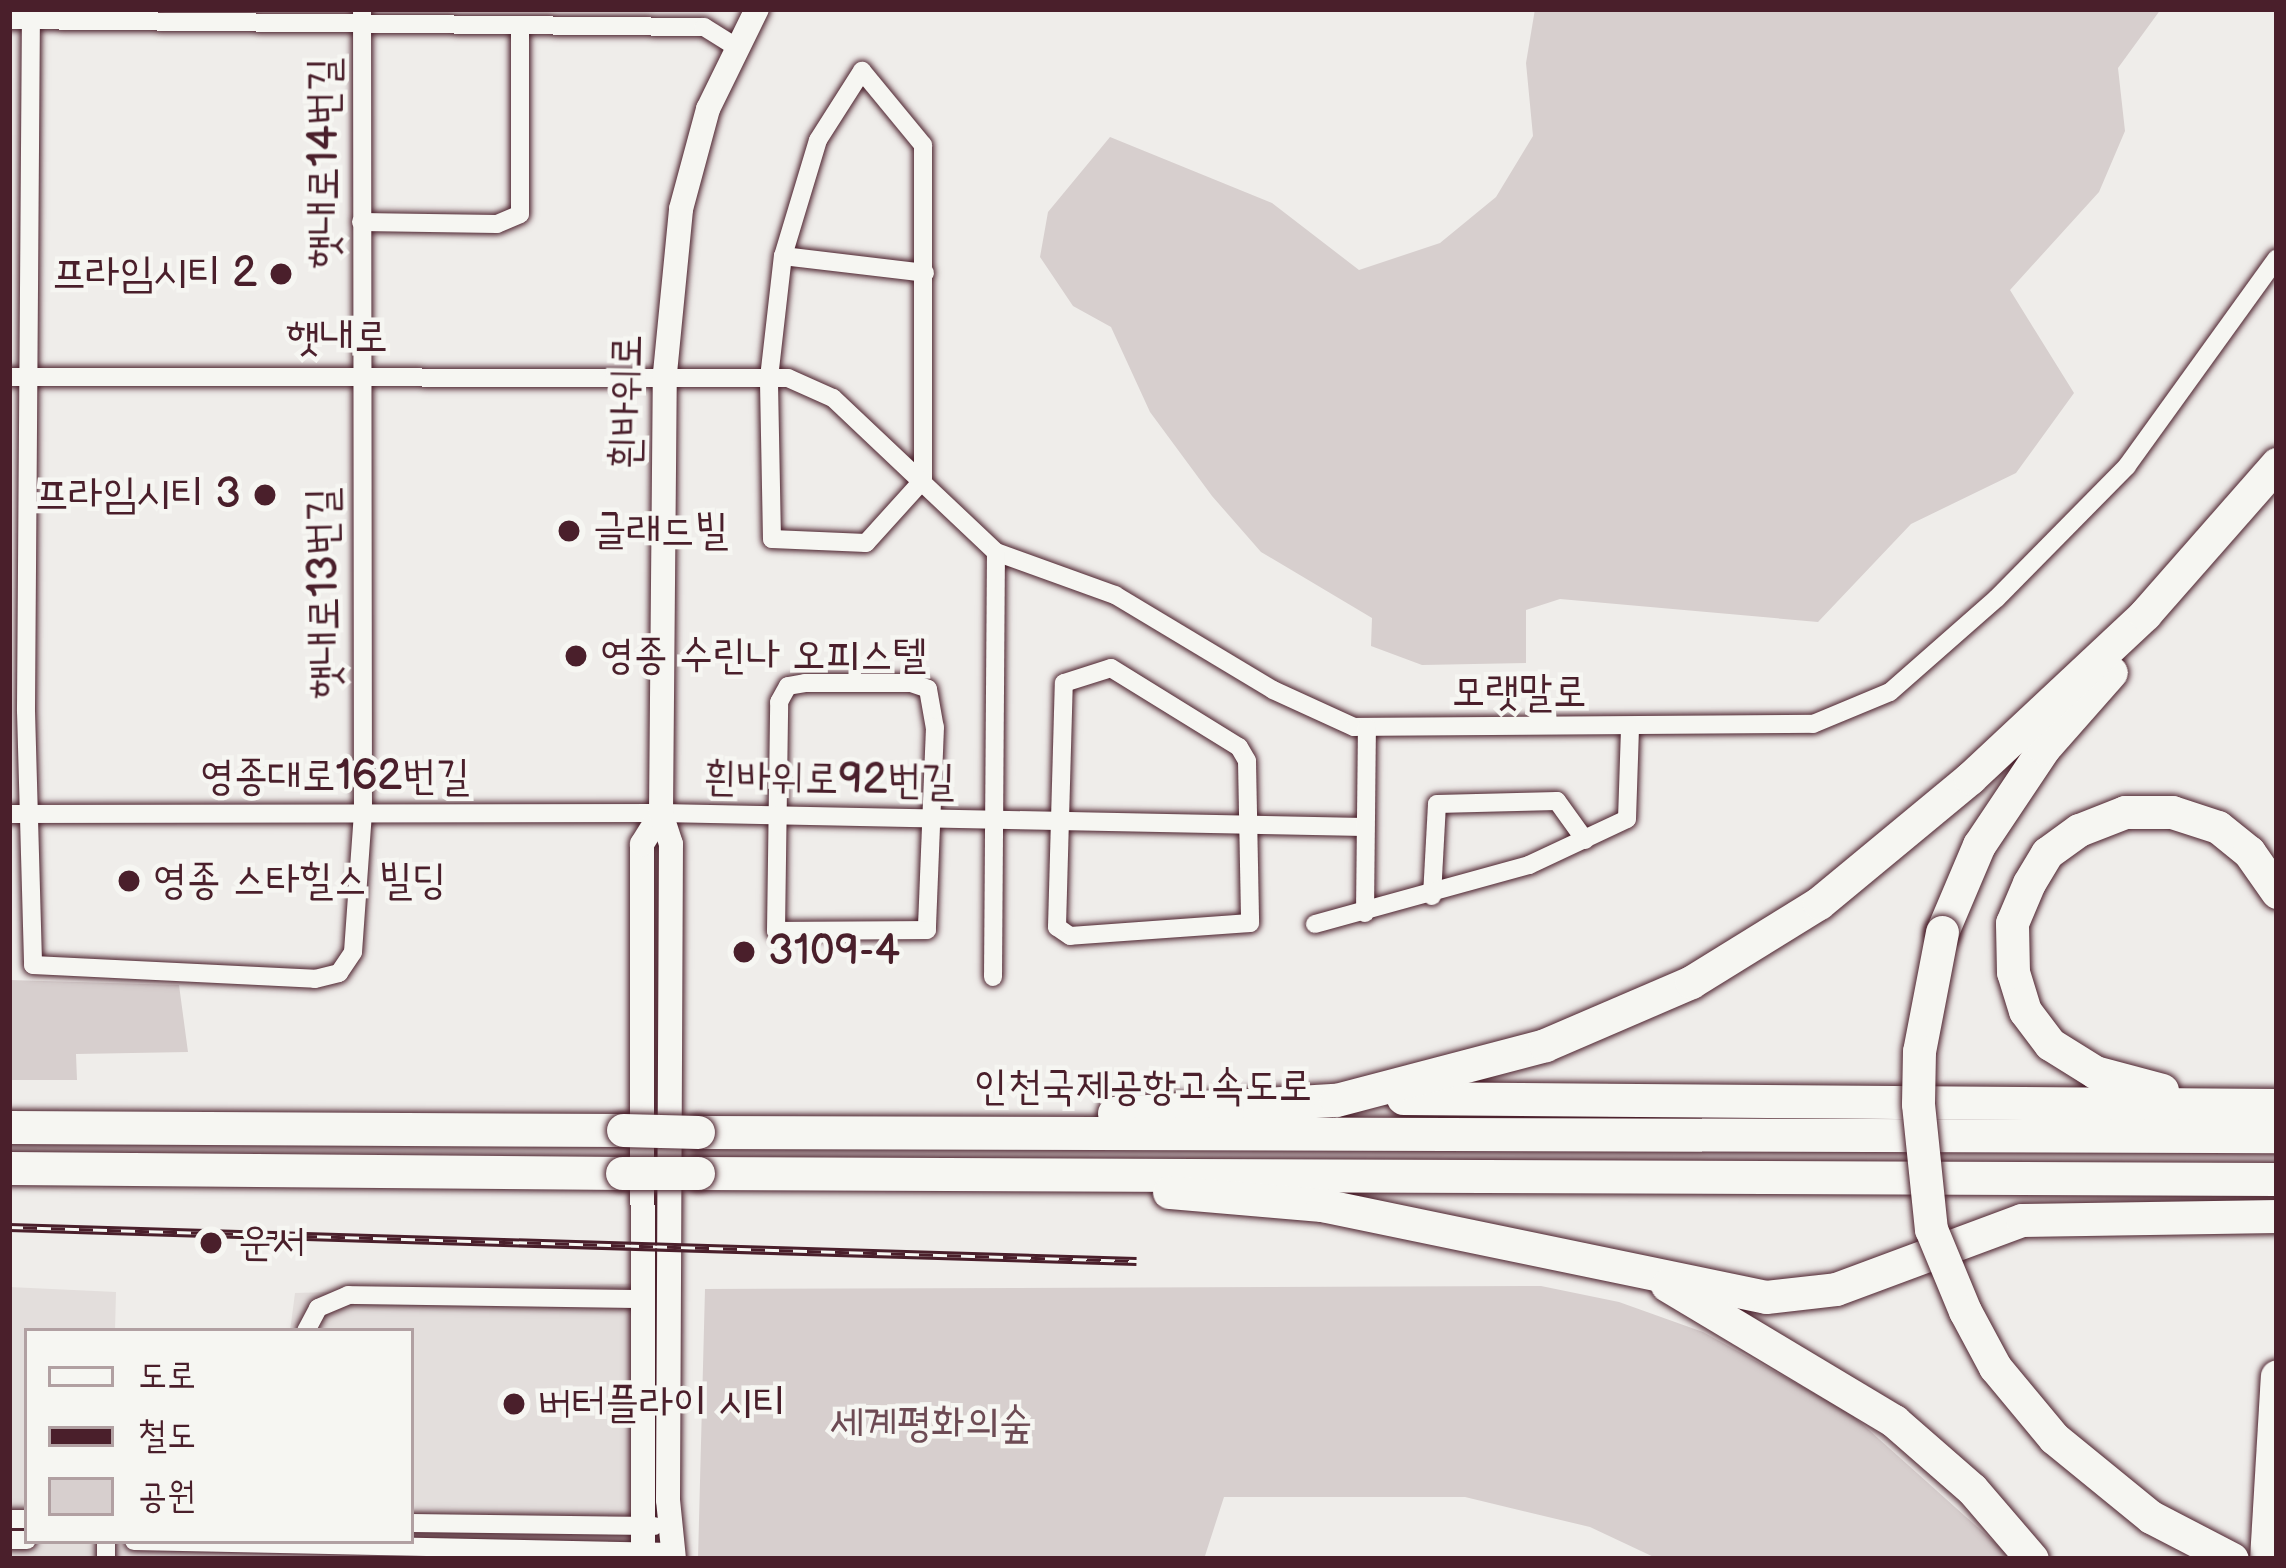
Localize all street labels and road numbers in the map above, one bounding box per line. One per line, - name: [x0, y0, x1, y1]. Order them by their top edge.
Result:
- street label: 햇내로14번길: [300, 58, 350, 268]
- street label: 햇내로: [286, 313, 388, 363]
- street label: 흰바위로: [601, 334, 653, 470]
- street label: 햇내로13번길: [298, 487, 352, 699]
- street label: 모랫말로: [1451, 668, 1587, 718]
- street label: 영종대로162번길: [200, 752, 470, 802]
- street label: 흰바위로92번길: [703, 753, 955, 807]
- street label: 인천국제공항고속도로: [974, 1062, 1312, 1112]

